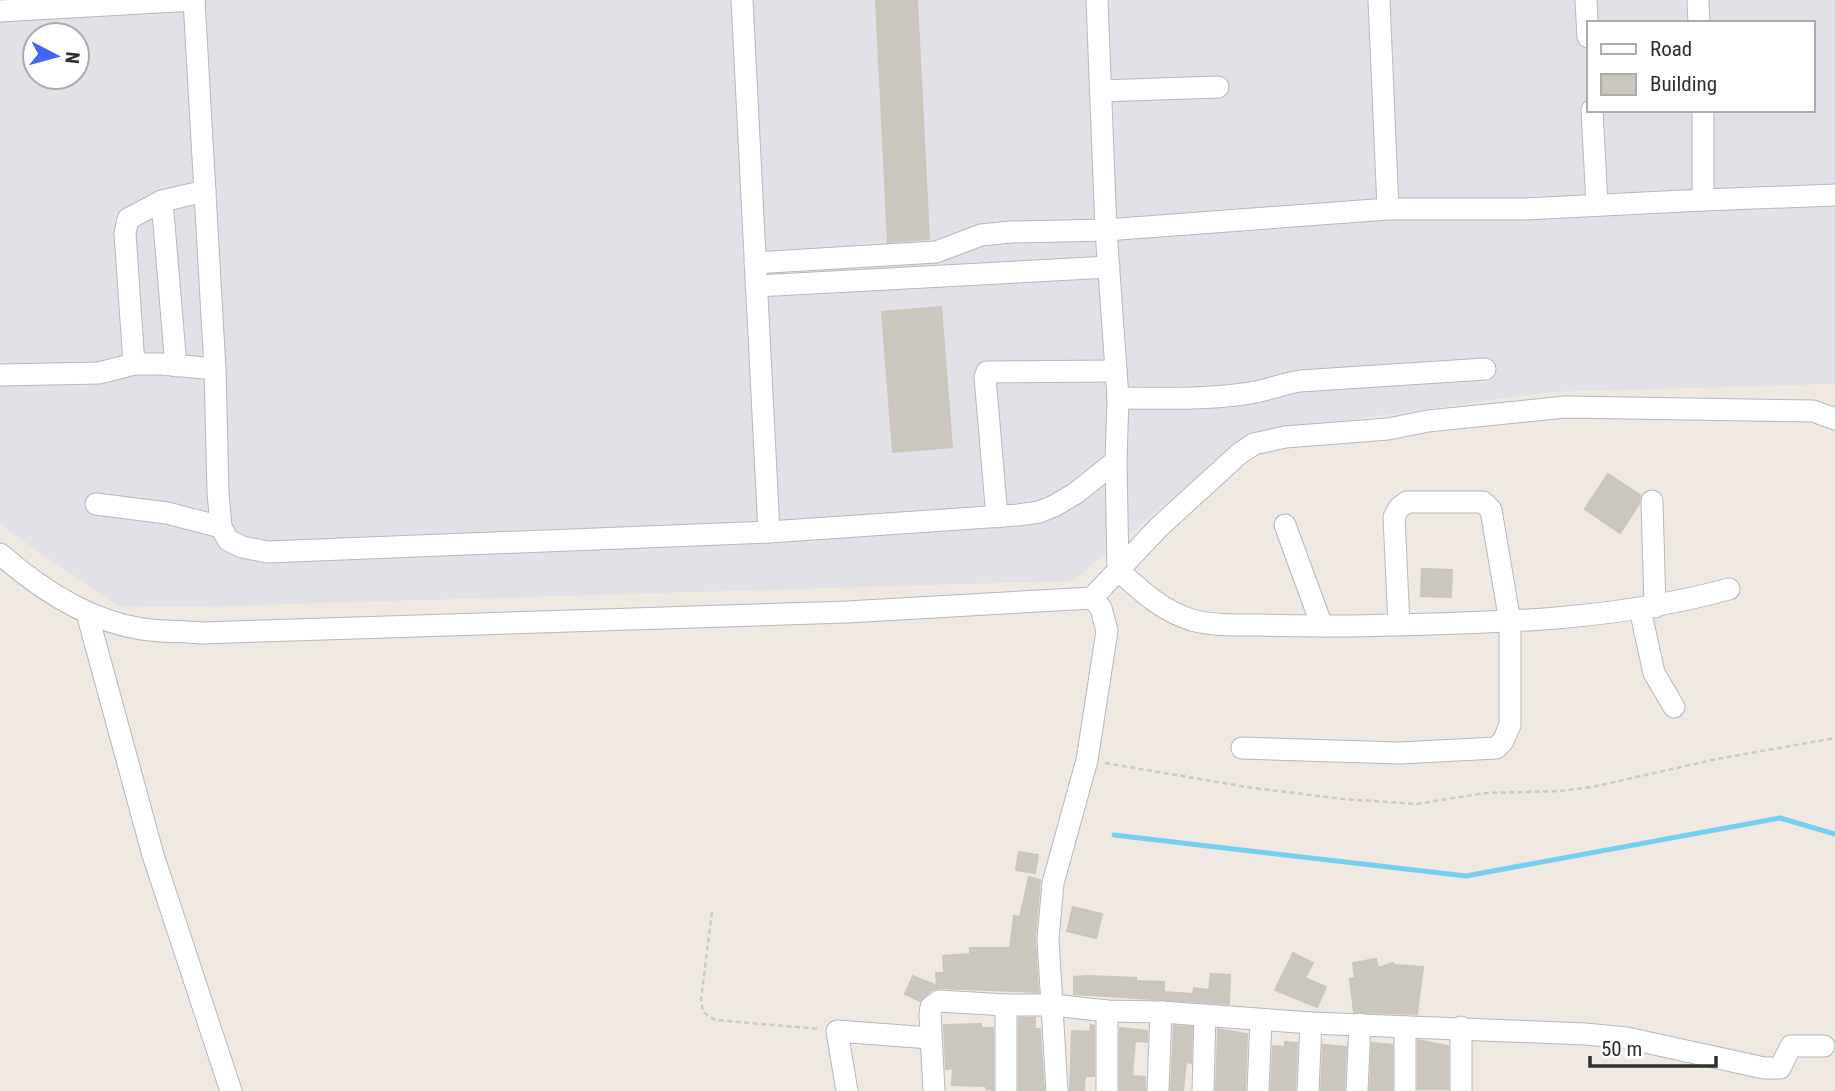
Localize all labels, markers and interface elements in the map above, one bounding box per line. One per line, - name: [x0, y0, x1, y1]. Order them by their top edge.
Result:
- north arrow: [21, 21, 91, 91]
- legend: [1587, 21, 1814, 112]
- text: Road: [1650, 37, 1692, 61]
- text: N: [60, 51, 84, 65]
- text: Building: [1650, 72, 1717, 96]
- scale bar: [1590, 1024, 1716, 1068]
- text: 50 m: [1601, 1037, 1642, 1061]

